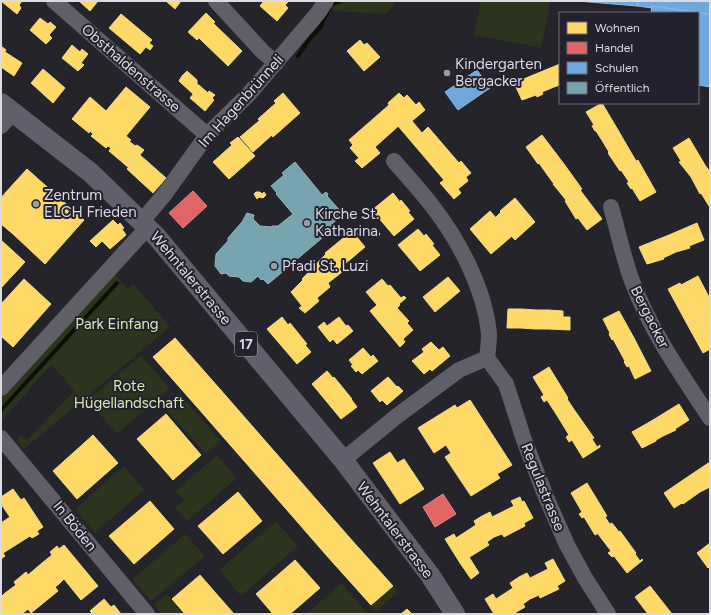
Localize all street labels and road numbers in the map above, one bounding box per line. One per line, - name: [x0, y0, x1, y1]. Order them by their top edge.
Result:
- street label: Obsthaldenstrasse: [78, 20, 184, 116]
- street label: Im Hagenbrünneli: [195, 51, 287, 151]
- street label: Wehntalerstrasse: [147, 228, 235, 328]
- street label: Bergacker: [627, 283, 673, 351]
- road number: 17: [235, 332, 257, 356]
- street label: Regulastrasse: [517, 440, 569, 534]
- street label: Wehntalerstrasse: [353, 478, 437, 582]
- street label: In Böden: [49, 497, 101, 555]

